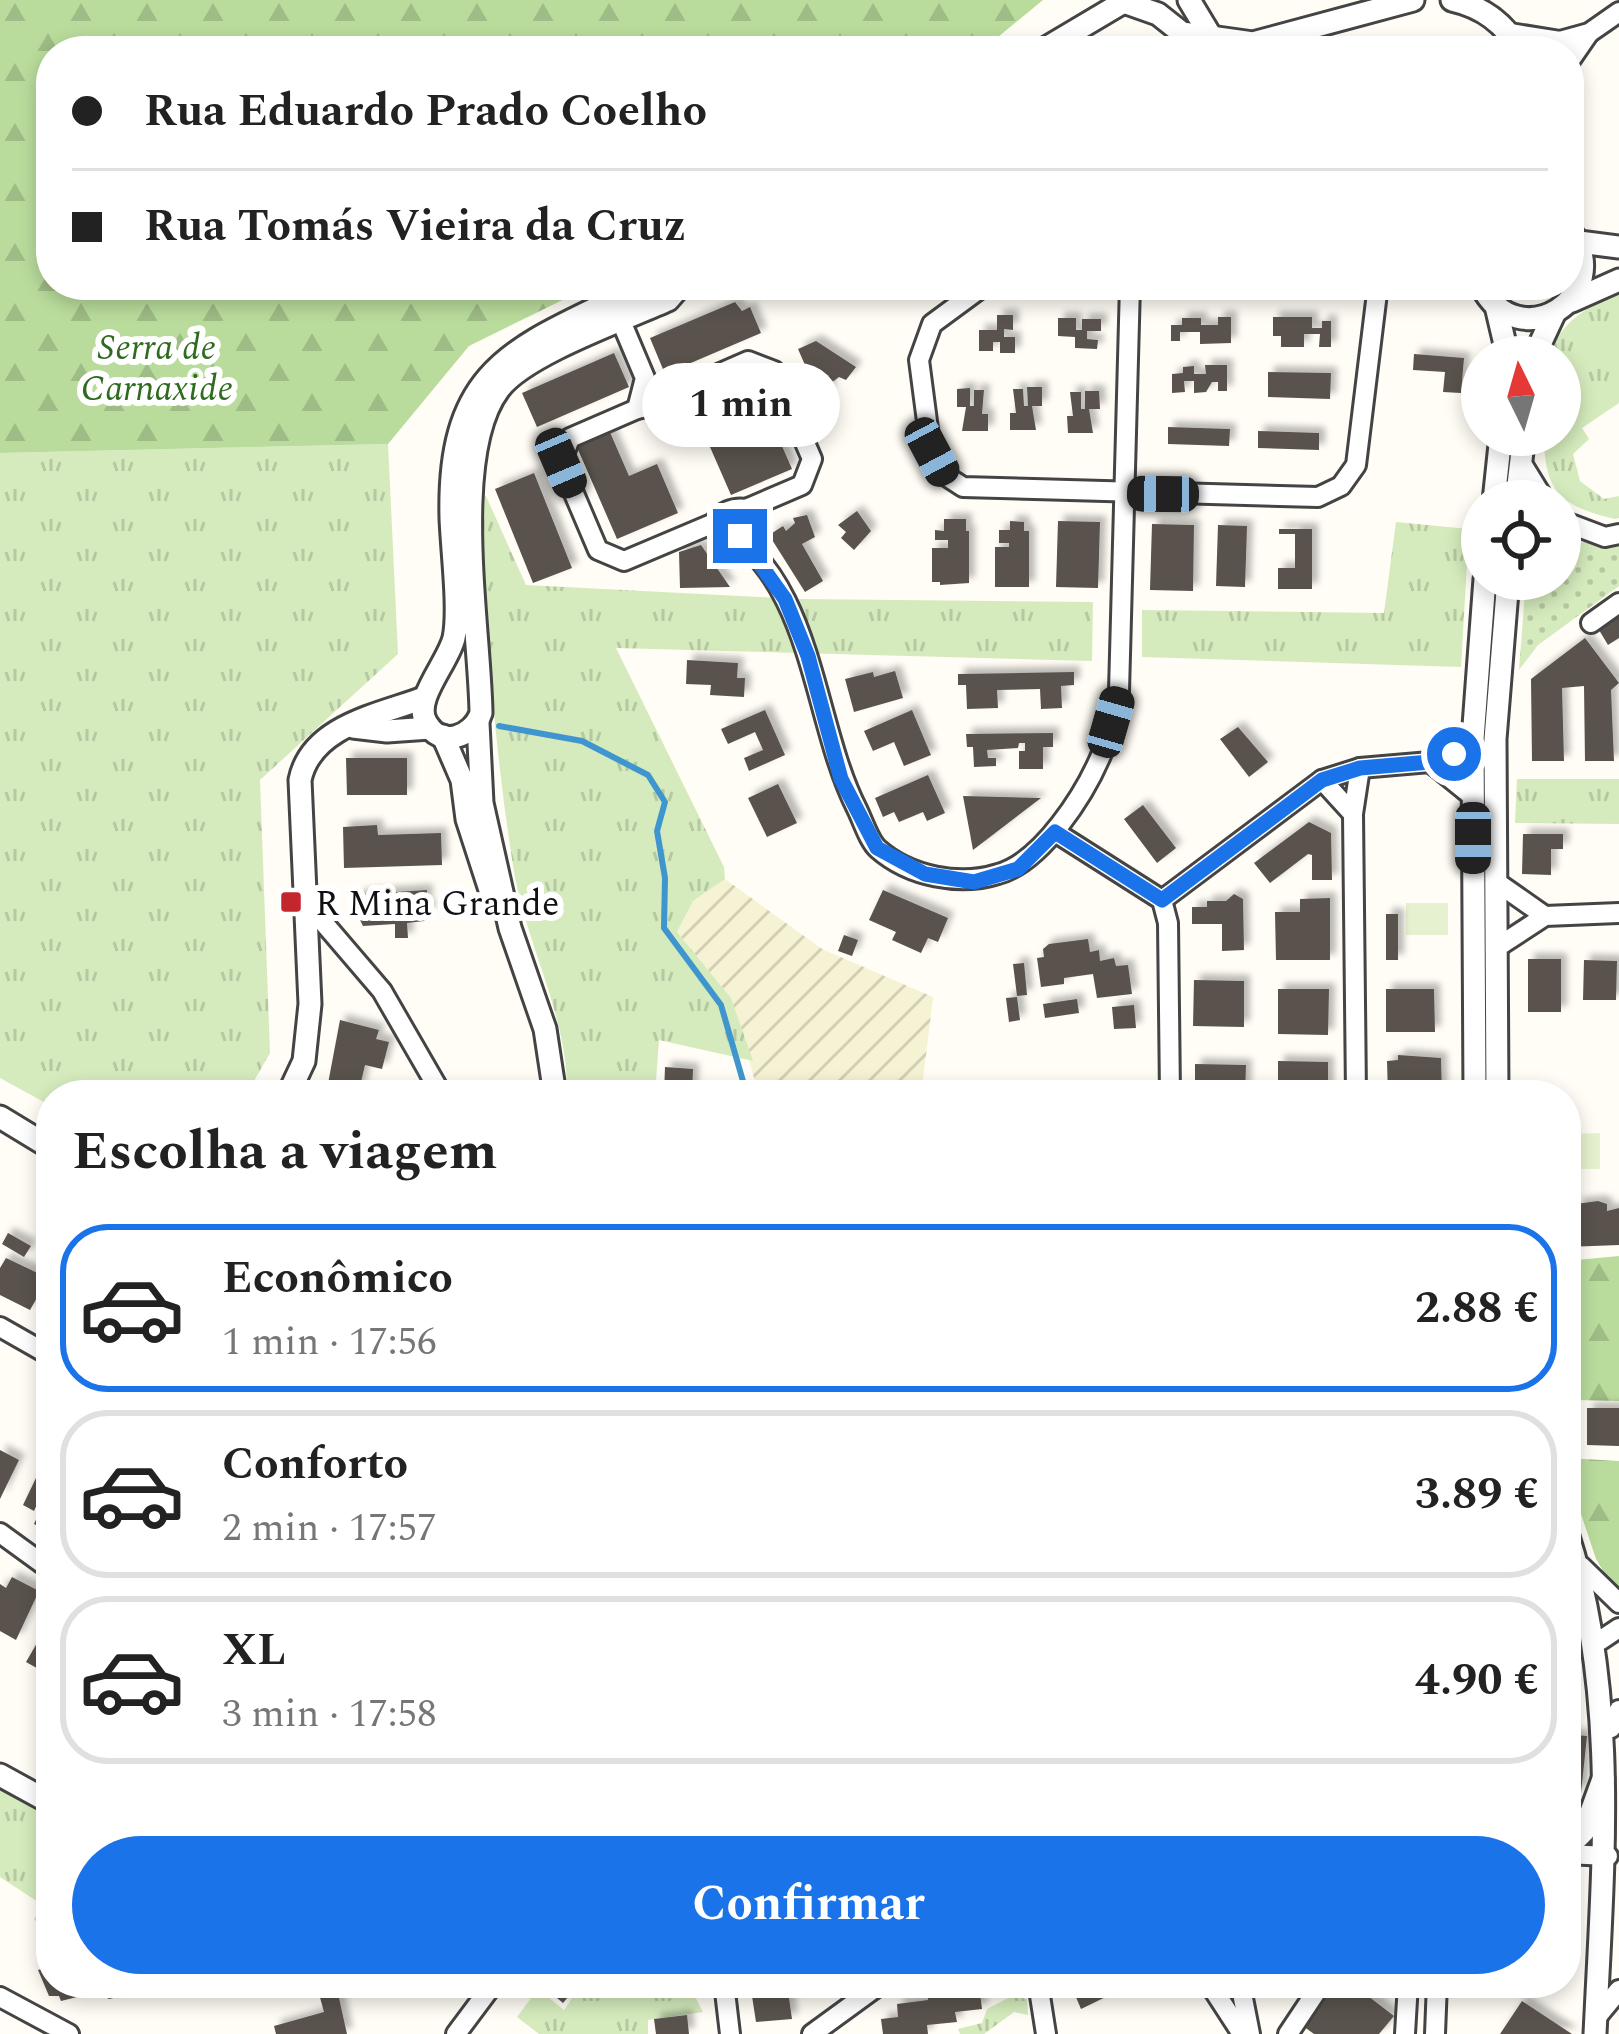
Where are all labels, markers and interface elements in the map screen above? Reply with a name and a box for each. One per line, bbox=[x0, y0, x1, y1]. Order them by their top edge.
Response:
text: Rua Eduardo Prado Coelho bbox=[144, 77, 707, 146]
text: Rua Tomás Vieira da Cruz bbox=[144, 192, 686, 261]
park label: Serra de Carnaxide bbox=[81, 321, 233, 417]
north arrow bbox=[1461, 336, 1581, 456]
map controls bbox=[1461, 336, 1581, 600]
callout: 1 min bbox=[641, 362, 839, 446]
text: 1 min bbox=[689, 375, 793, 434]
car bbox=[899, 412, 965, 492]
car bbox=[530, 423, 592, 503]
car bbox=[1127, 475, 1199, 513]
button: locate bbox=[1461, 480, 1581, 600]
route end bbox=[713, 509, 767, 563]
car bbox=[1084, 682, 1138, 762]
route start bbox=[1427, 727, 1481, 781]
car bbox=[1455, 802, 1491, 874]
place label: R Mina Grande bbox=[315, 877, 559, 932]
marker: R Mina Grande bbox=[278, 889, 304, 915]
text: Escolha a viagem bbox=[72, 1111, 497, 1193]
text: Econômico bbox=[222, 1244, 453, 1313]
icon: car bbox=[78, 1254, 186, 1362]
text: 2.88 € bbox=[1415, 1274, 1539, 1343]
text: 1 min · 17:56 bbox=[222, 1313, 437, 1372]
text: Conforto bbox=[222, 1430, 408, 1499]
icon: car bbox=[78, 1440, 186, 1548]
text: 3.89 € bbox=[1415, 1460, 1539, 1529]
text: 2 min · 17:57 bbox=[222, 1499, 437, 1558]
text: XL bbox=[222, 1616, 286, 1685]
icon: car bbox=[78, 1626, 186, 1734]
text: 4.90 € bbox=[1415, 1646, 1539, 1715]
text: 3 min · 17:58 bbox=[222, 1685, 437, 1744]
button: Confirmar bbox=[72, 1836, 1545, 1974]

